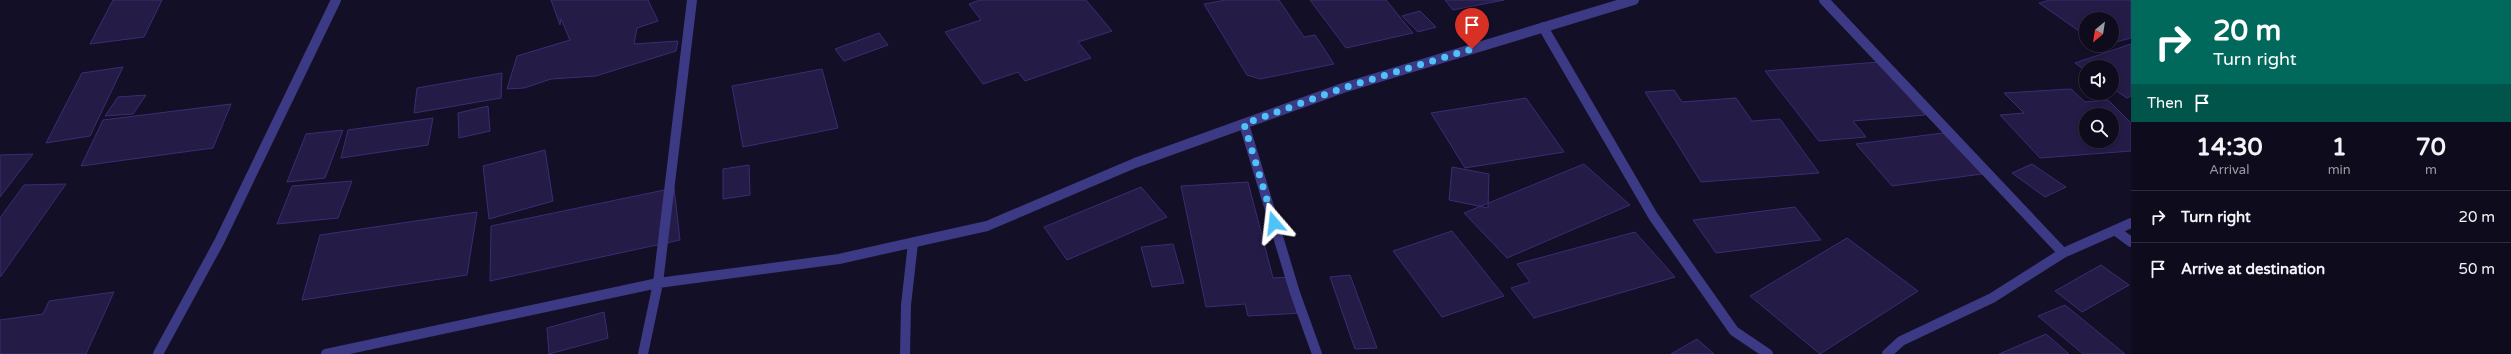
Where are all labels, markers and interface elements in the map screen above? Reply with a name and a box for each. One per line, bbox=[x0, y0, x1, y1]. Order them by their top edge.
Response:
pin bbox=[1455, 8, 1489, 49]
north arrow bbox=[2079, 12, 2119, 52]
map controls bbox=[2079, 12, 2119, 148]
icon: arrive bbox=[1461, 14, 1483, 36]
text: 20 m bbox=[2213, 14, 2281, 48]
icon: right bbox=[2147, 16, 2199, 68]
text: Turn right bbox=[2213, 48, 2297, 70]
button: sound bbox=[2079, 60, 2119, 100]
icon: arrive bbox=[2191, 92, 2213, 114]
text: Then bbox=[2147, 94, 2183, 112]
button: search bbox=[2079, 108, 2119, 148]
text: 14:30 bbox=[2196, 133, 2263, 162]
text: 1 bbox=[2332, 133, 2347, 162]
text: 70 bbox=[2416, 133, 2446, 162]
text: Arrival bbox=[2209, 162, 2249, 178]
text: min bbox=[2328, 162, 2351, 178]
text: m bbox=[2425, 162, 2437, 178]
position arrow bbox=[1253, 202, 1295, 244]
icon: right bbox=[2147, 206, 2169, 228]
text: Turn right bbox=[2181, 208, 2251, 226]
text: 20 m bbox=[2458, 208, 2495, 226]
icon: arrive bbox=[2147, 258, 2169, 280]
text: Arrive at destination bbox=[2181, 260, 2325, 278]
text: 50 m bbox=[2458, 260, 2495, 278]

